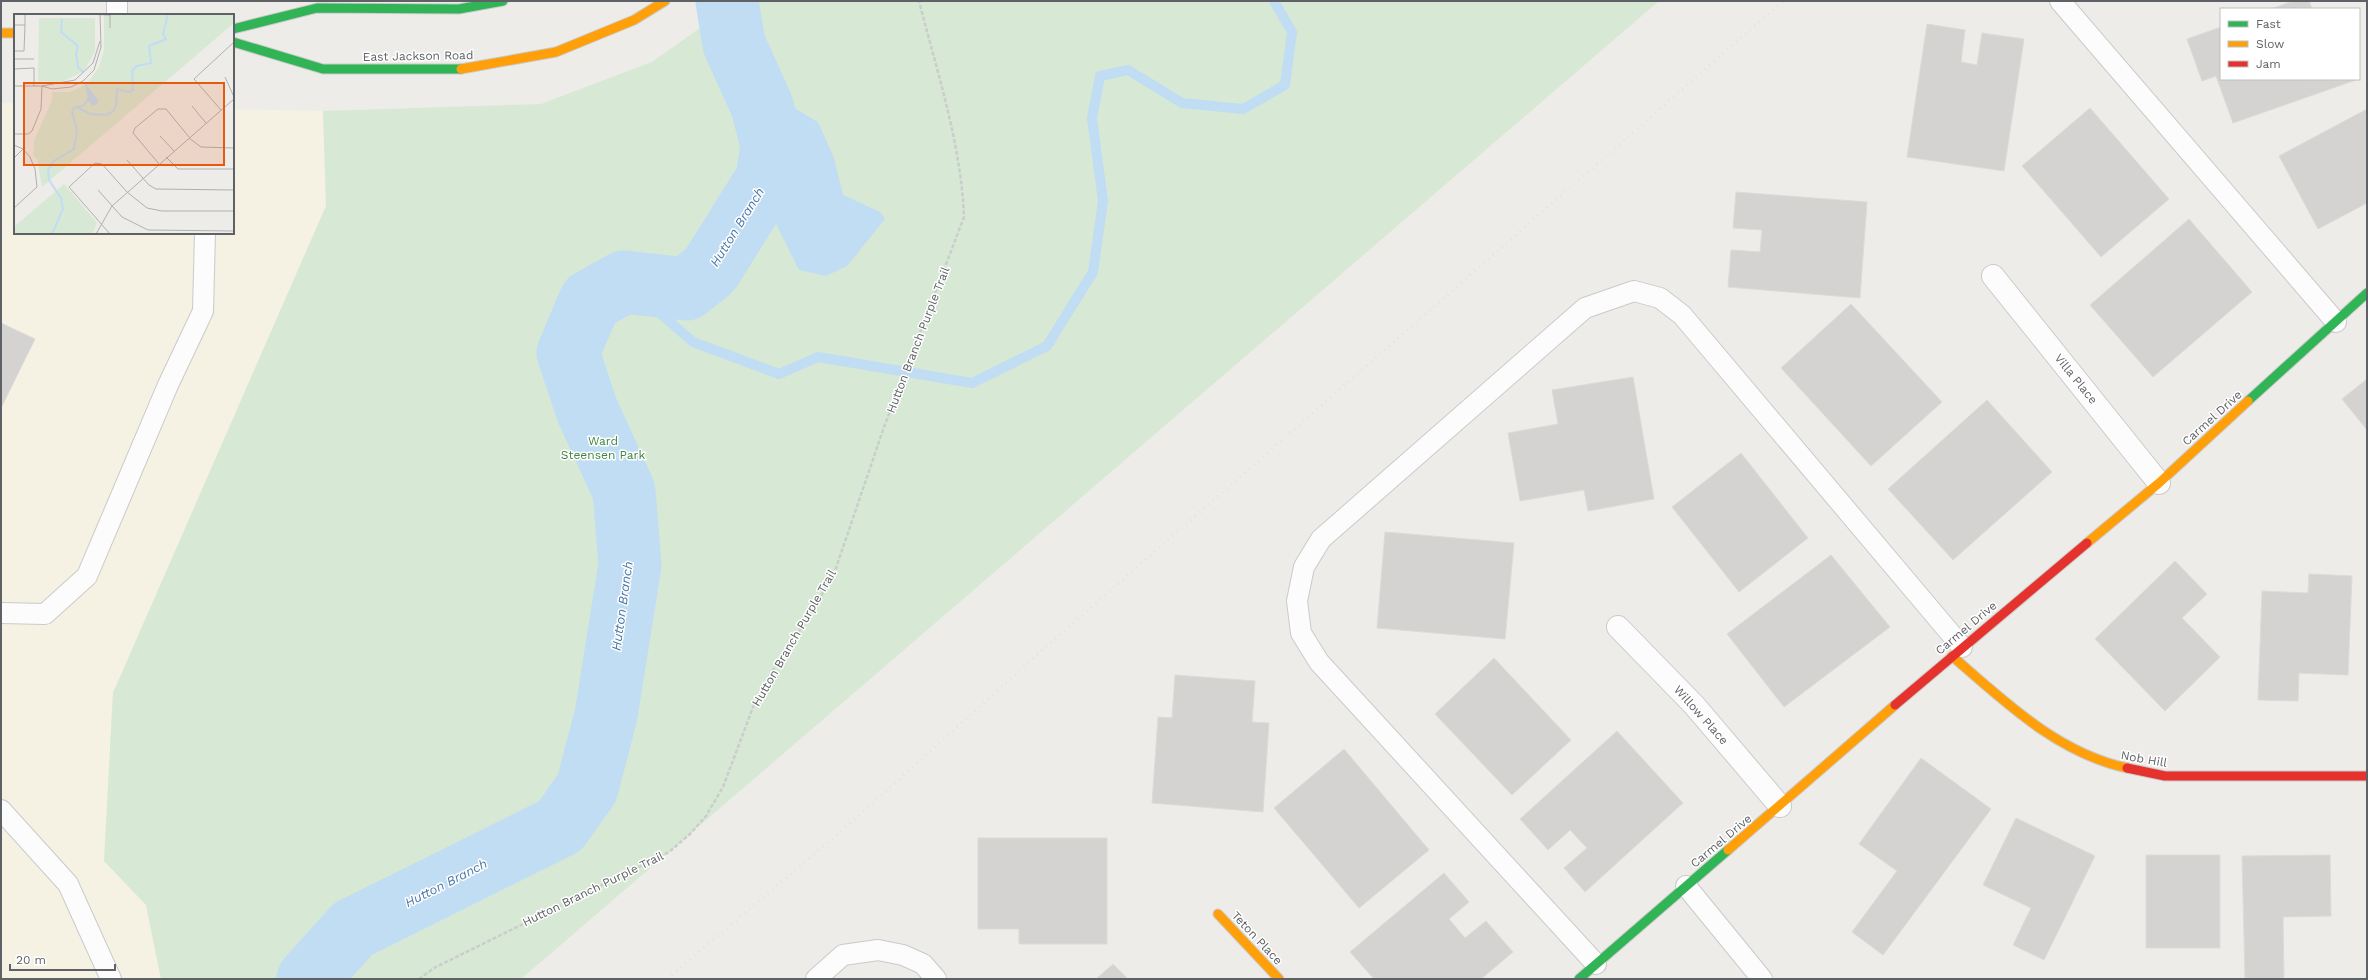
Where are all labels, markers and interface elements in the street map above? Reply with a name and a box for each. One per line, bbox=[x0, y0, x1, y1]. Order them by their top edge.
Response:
legend bbox=[2220, 8, 2360, 80]
inset map bbox=[14, 14, 234, 234]
text: Fast bbox=[2256, 17, 2281, 31]
text: Slow bbox=[2256, 37, 2284, 51]
street label: East Jackson Road bbox=[363, 48, 473, 64]
text: Jam bbox=[2256, 57, 2281, 71]
water label: Hutton Branch bbox=[707, 185, 767, 269]
street label: Hutton Branch Purple Trail bbox=[884, 265, 953, 415]
street label: Villa Place bbox=[2052, 351, 2100, 407]
street label: Carmel Drive bbox=[2179, 387, 2245, 448]
park label: Ward Steensen Park bbox=[561, 434, 645, 462]
water label: Hutton Branch bbox=[608, 560, 636, 652]
street label: Hutton Branch Purple Trail bbox=[749, 567, 839, 709]
street label: Carmel Drive bbox=[1933, 598, 1999, 658]
street label: Willow Place bbox=[1671, 683, 1731, 747]
street label: Nob Hill bbox=[2120, 748, 2169, 770]
street label: Carmel Drive bbox=[1688, 811, 1754, 871]
street label: Hutton Branch Purple Trail bbox=[520, 848, 666, 929]
water label: Hutton Branch bbox=[402, 856, 490, 910]
street label: Teton Place bbox=[1229, 908, 1285, 968]
scale bar bbox=[10, 946, 115, 972]
text: 20 m bbox=[16, 953, 46, 967]

